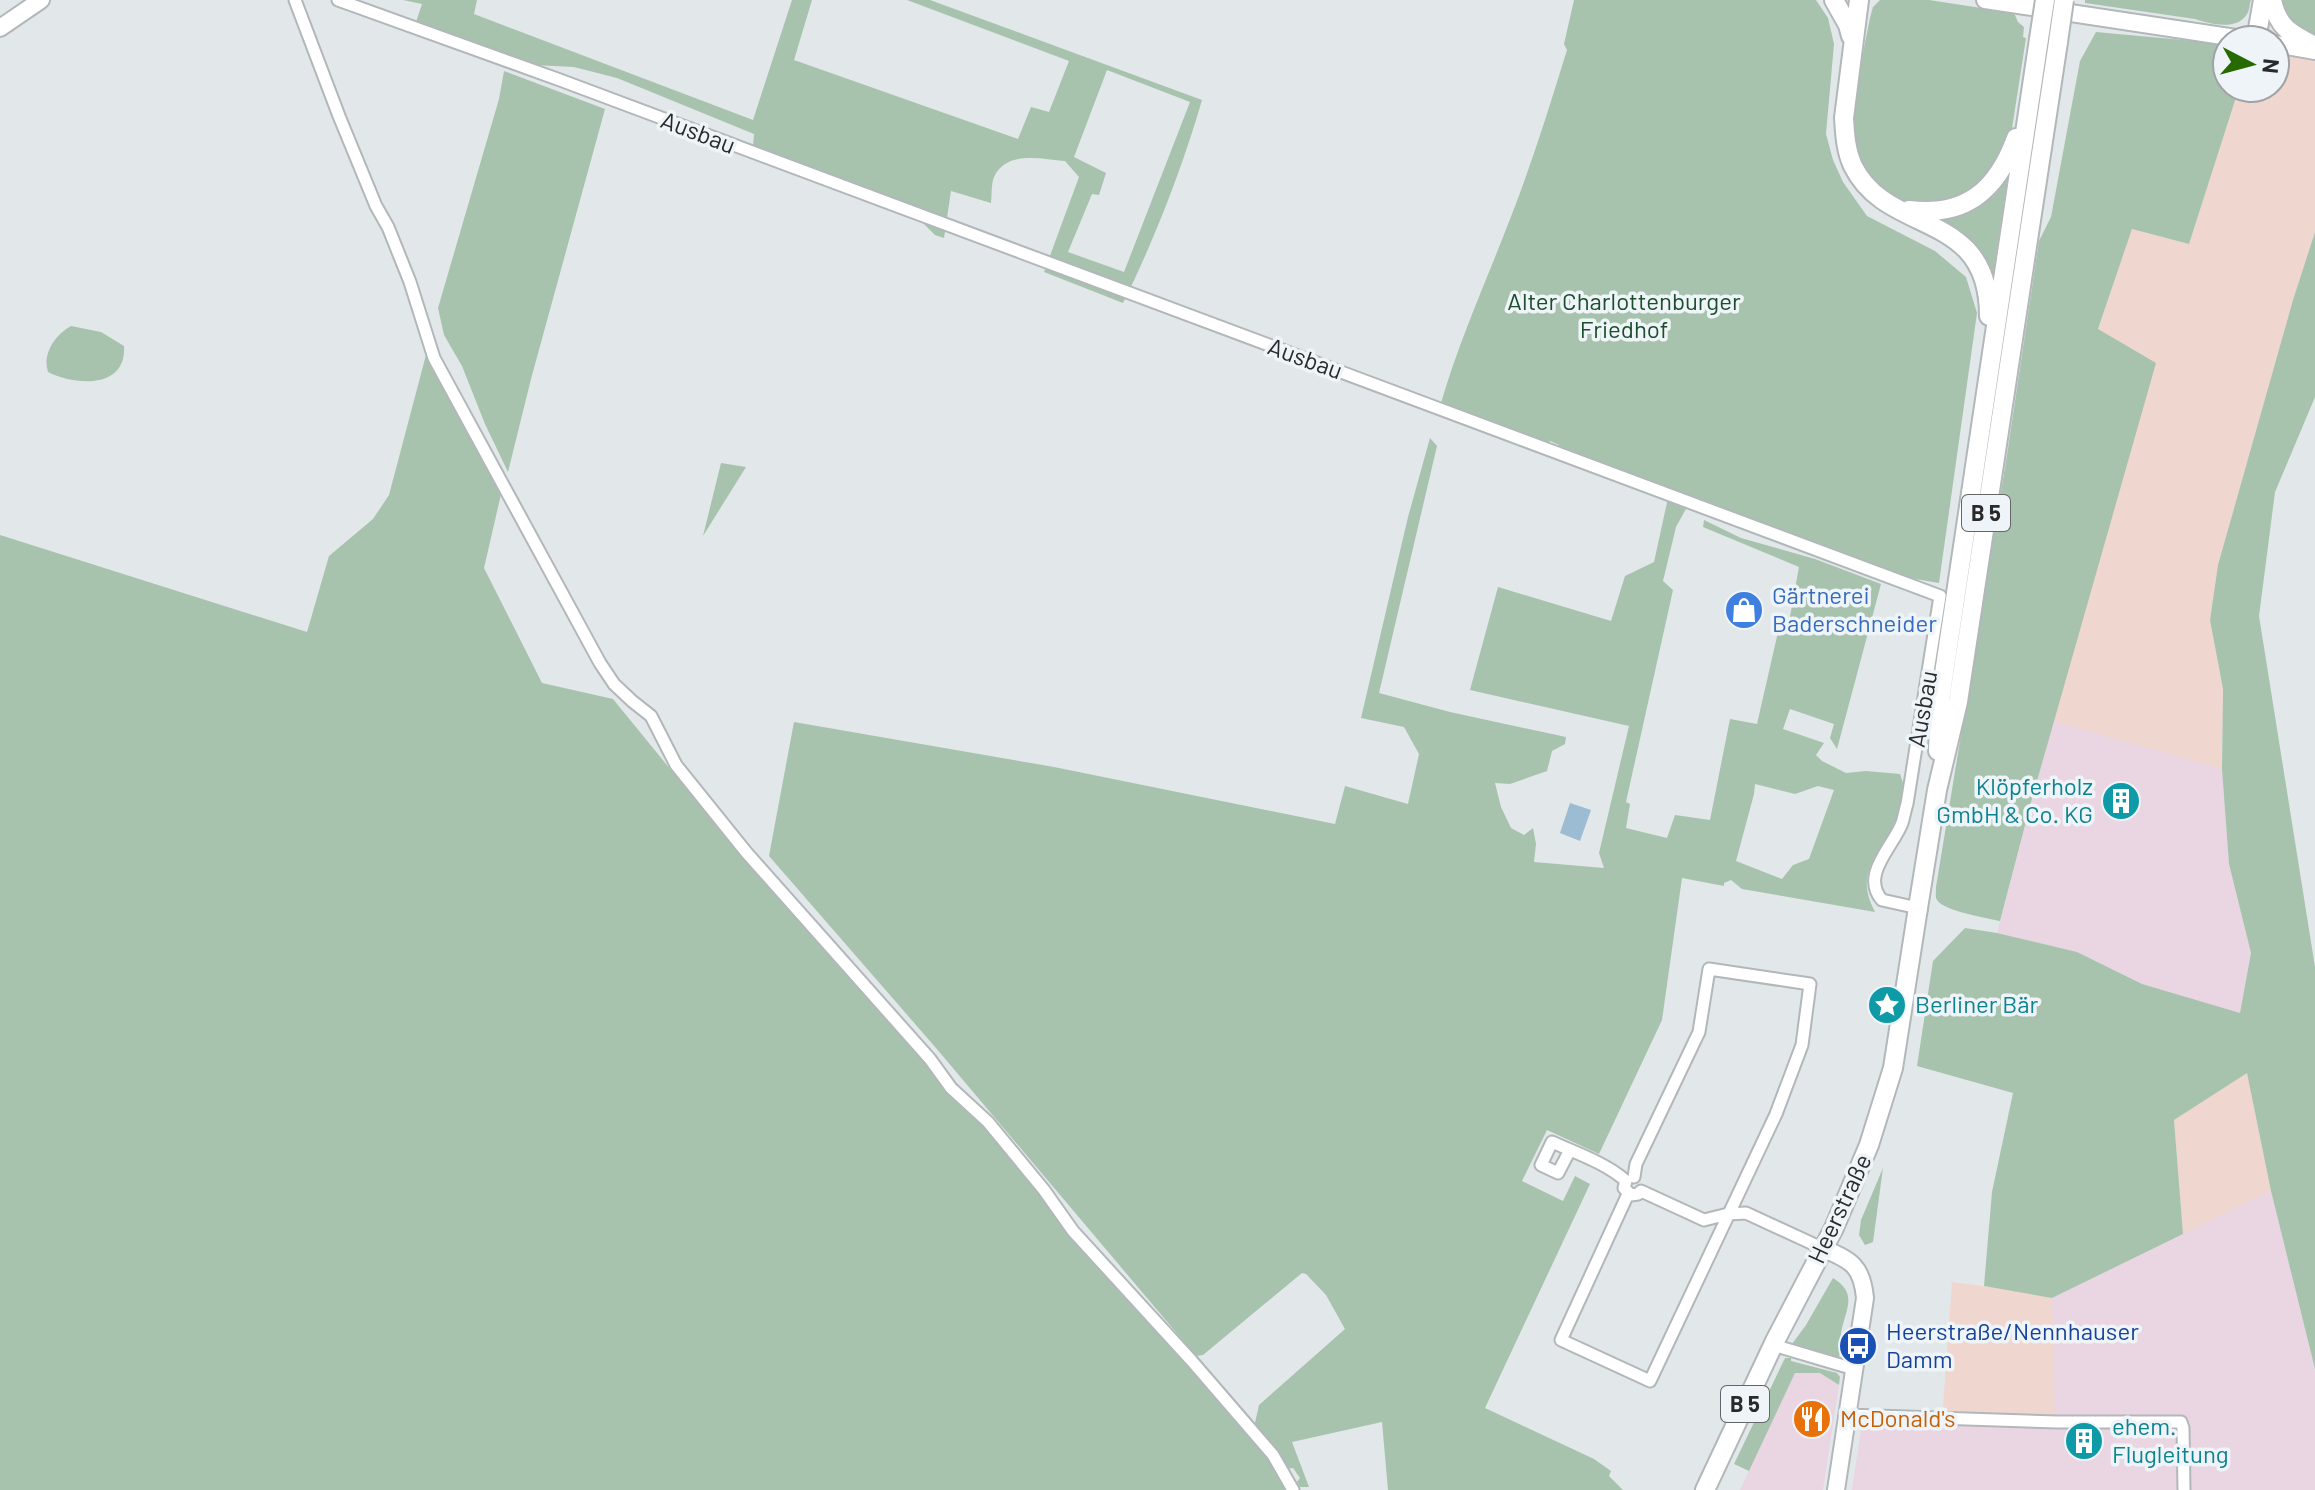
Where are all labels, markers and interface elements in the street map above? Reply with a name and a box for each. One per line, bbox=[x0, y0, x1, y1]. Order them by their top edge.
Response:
north arrow bbox=[2211, 24, 2291, 104]
text: N bbox=[2258, 58, 2286, 75]
street label: Ausbau bbox=[657, 104, 740, 159]
park label: Alter Charlottenburger Friedhof bbox=[1507, 286, 1741, 343]
street label: Ausbau bbox=[1264, 331, 1347, 384]
road number: B 5 bbox=[1962, 495, 2010, 531]
place label: Gärtnerei Baderschneider bbox=[1772, 580, 1937, 637]
shop icon: Gärtnerei Baderschneider bbox=[1723, 589, 1765, 631]
street label: Ausbau bbox=[1901, 668, 1943, 749]
place label: Klöpferholz GmbH & Co. KG bbox=[1936, 771, 2093, 828]
building icon: Klöpferholz GmbH & Co. KG bbox=[2100, 780, 2142, 822]
place icon: Berliner Bär bbox=[1866, 984, 1908, 1026]
place label: Berliner Bär bbox=[1915, 989, 2038, 1018]
street label: Heerstraße bbox=[1801, 1149, 1877, 1268]
place label: Heerstraße/Nennhauser Damm bbox=[1886, 1316, 2139, 1373]
bus stop icon: Heerstraße/Nennhauser Damm bbox=[1837, 1325, 1879, 1367]
road number: B 5 bbox=[1721, 1386, 1769, 1422]
restaurant icon: McDonald's bbox=[1791, 1398, 1833, 1440]
place label: McDonald's bbox=[1840, 1403, 1955, 1432]
place label: ehem. Flugleitung bbox=[2112, 1411, 2229, 1468]
building icon: ehem. Flugleitung bbox=[2063, 1420, 2105, 1462]

